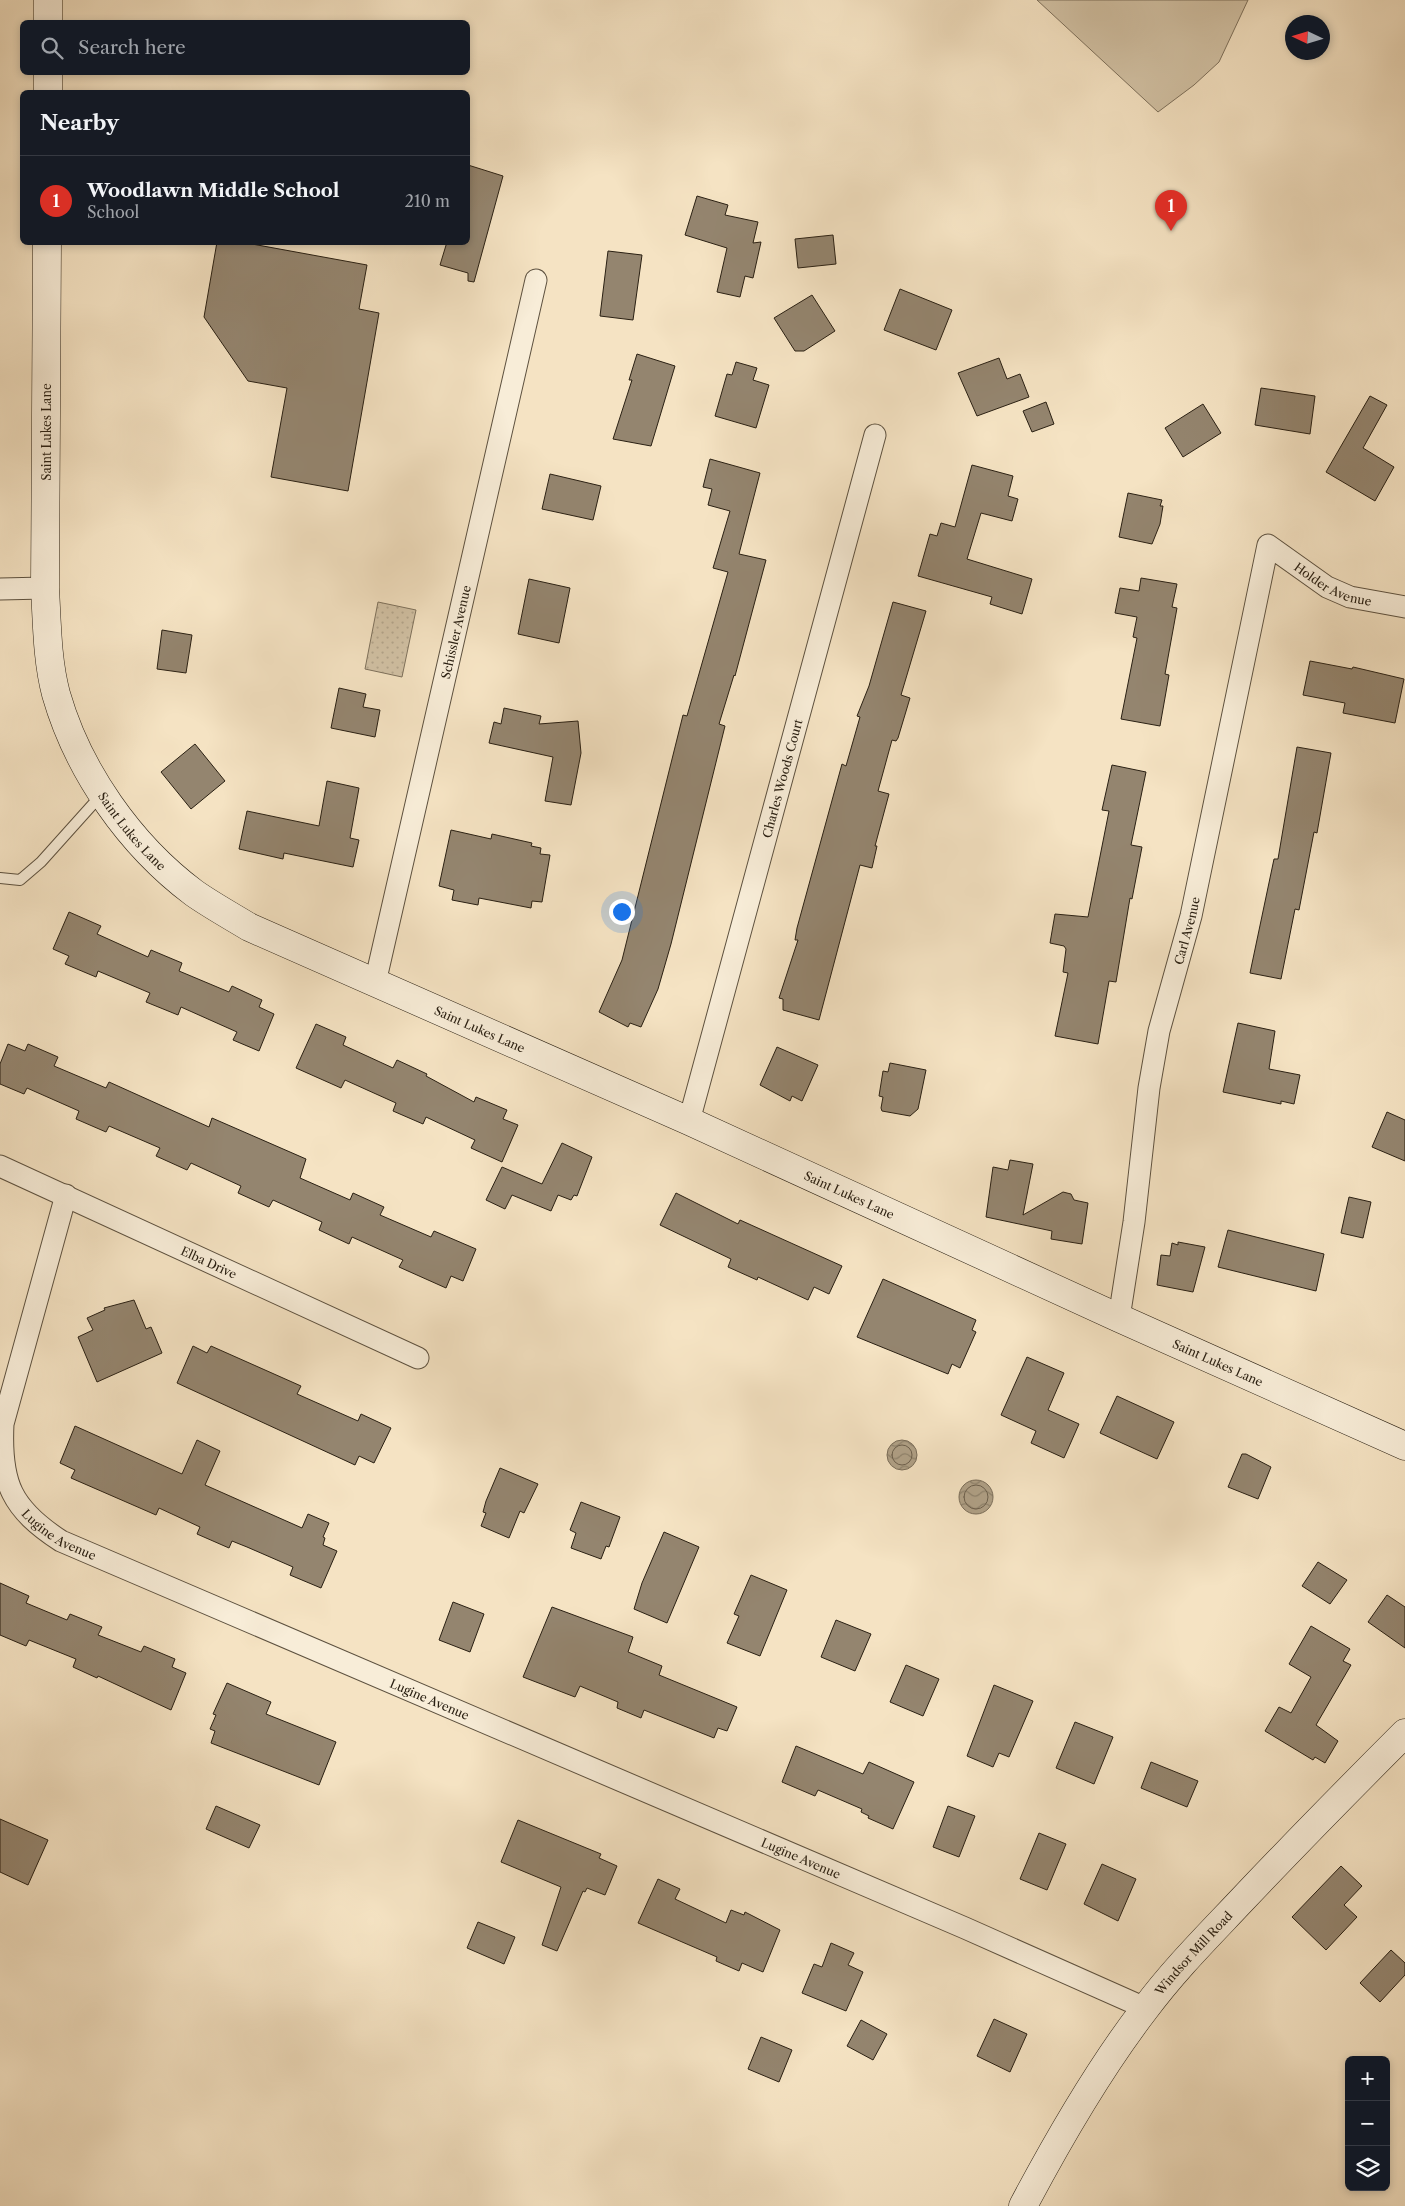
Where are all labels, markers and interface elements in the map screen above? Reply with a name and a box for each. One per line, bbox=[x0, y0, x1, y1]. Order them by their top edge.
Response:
north arrow bbox=[1285, 15, 1330, 60]
search box bbox=[20, 20, 470, 75]
icon: search bbox=[38, 34, 66, 62]
text: Search here bbox=[78, 36, 186, 59]
text: Nearby bbox=[40, 110, 119, 135]
text: Woodlawn Middle School bbox=[87, 179, 340, 202]
pin: 1 bbox=[1155, 190, 1187, 231]
text: 1 bbox=[52, 191, 60, 211]
text: 210 m bbox=[405, 191, 450, 211]
text: School bbox=[87, 202, 139, 222]
street label: Saint Lukes Lane bbox=[39, 383, 54, 481]
street label: Holder Avenue bbox=[1292, 559, 1373, 608]
street label: Schissler Avenue bbox=[437, 583, 473, 680]
street label: Charles Woods Court bbox=[759, 717, 805, 839]
street label: Saint Lukes Lane bbox=[95, 789, 169, 873]
street label: Carl Avenue bbox=[1170, 895, 1202, 966]
your location bbox=[609, 899, 635, 925]
street label: Saint Lukes Lane bbox=[432, 1002, 528, 1055]
street label: Saint Lukes Lane bbox=[802, 1167, 897, 1222]
street label: Elba Drive bbox=[179, 1243, 240, 1281]
street label: Saint Lukes Lane bbox=[1171, 1336, 1266, 1389]
street label: Lugine Avenue bbox=[19, 1506, 99, 1563]
street label: Lugine Avenue bbox=[388, 1675, 472, 1723]
street label: Lugine Avenue bbox=[759, 1834, 843, 1882]
street label: Windsor Mill Road bbox=[1151, 1907, 1236, 1999]
map controls bbox=[1345, 2056, 1390, 2191]
button: + bbox=[1345, 2056, 1390, 2101]
button: − bbox=[1345, 2101, 1390, 2146]
button: layers bbox=[1345, 2146, 1390, 2191]

